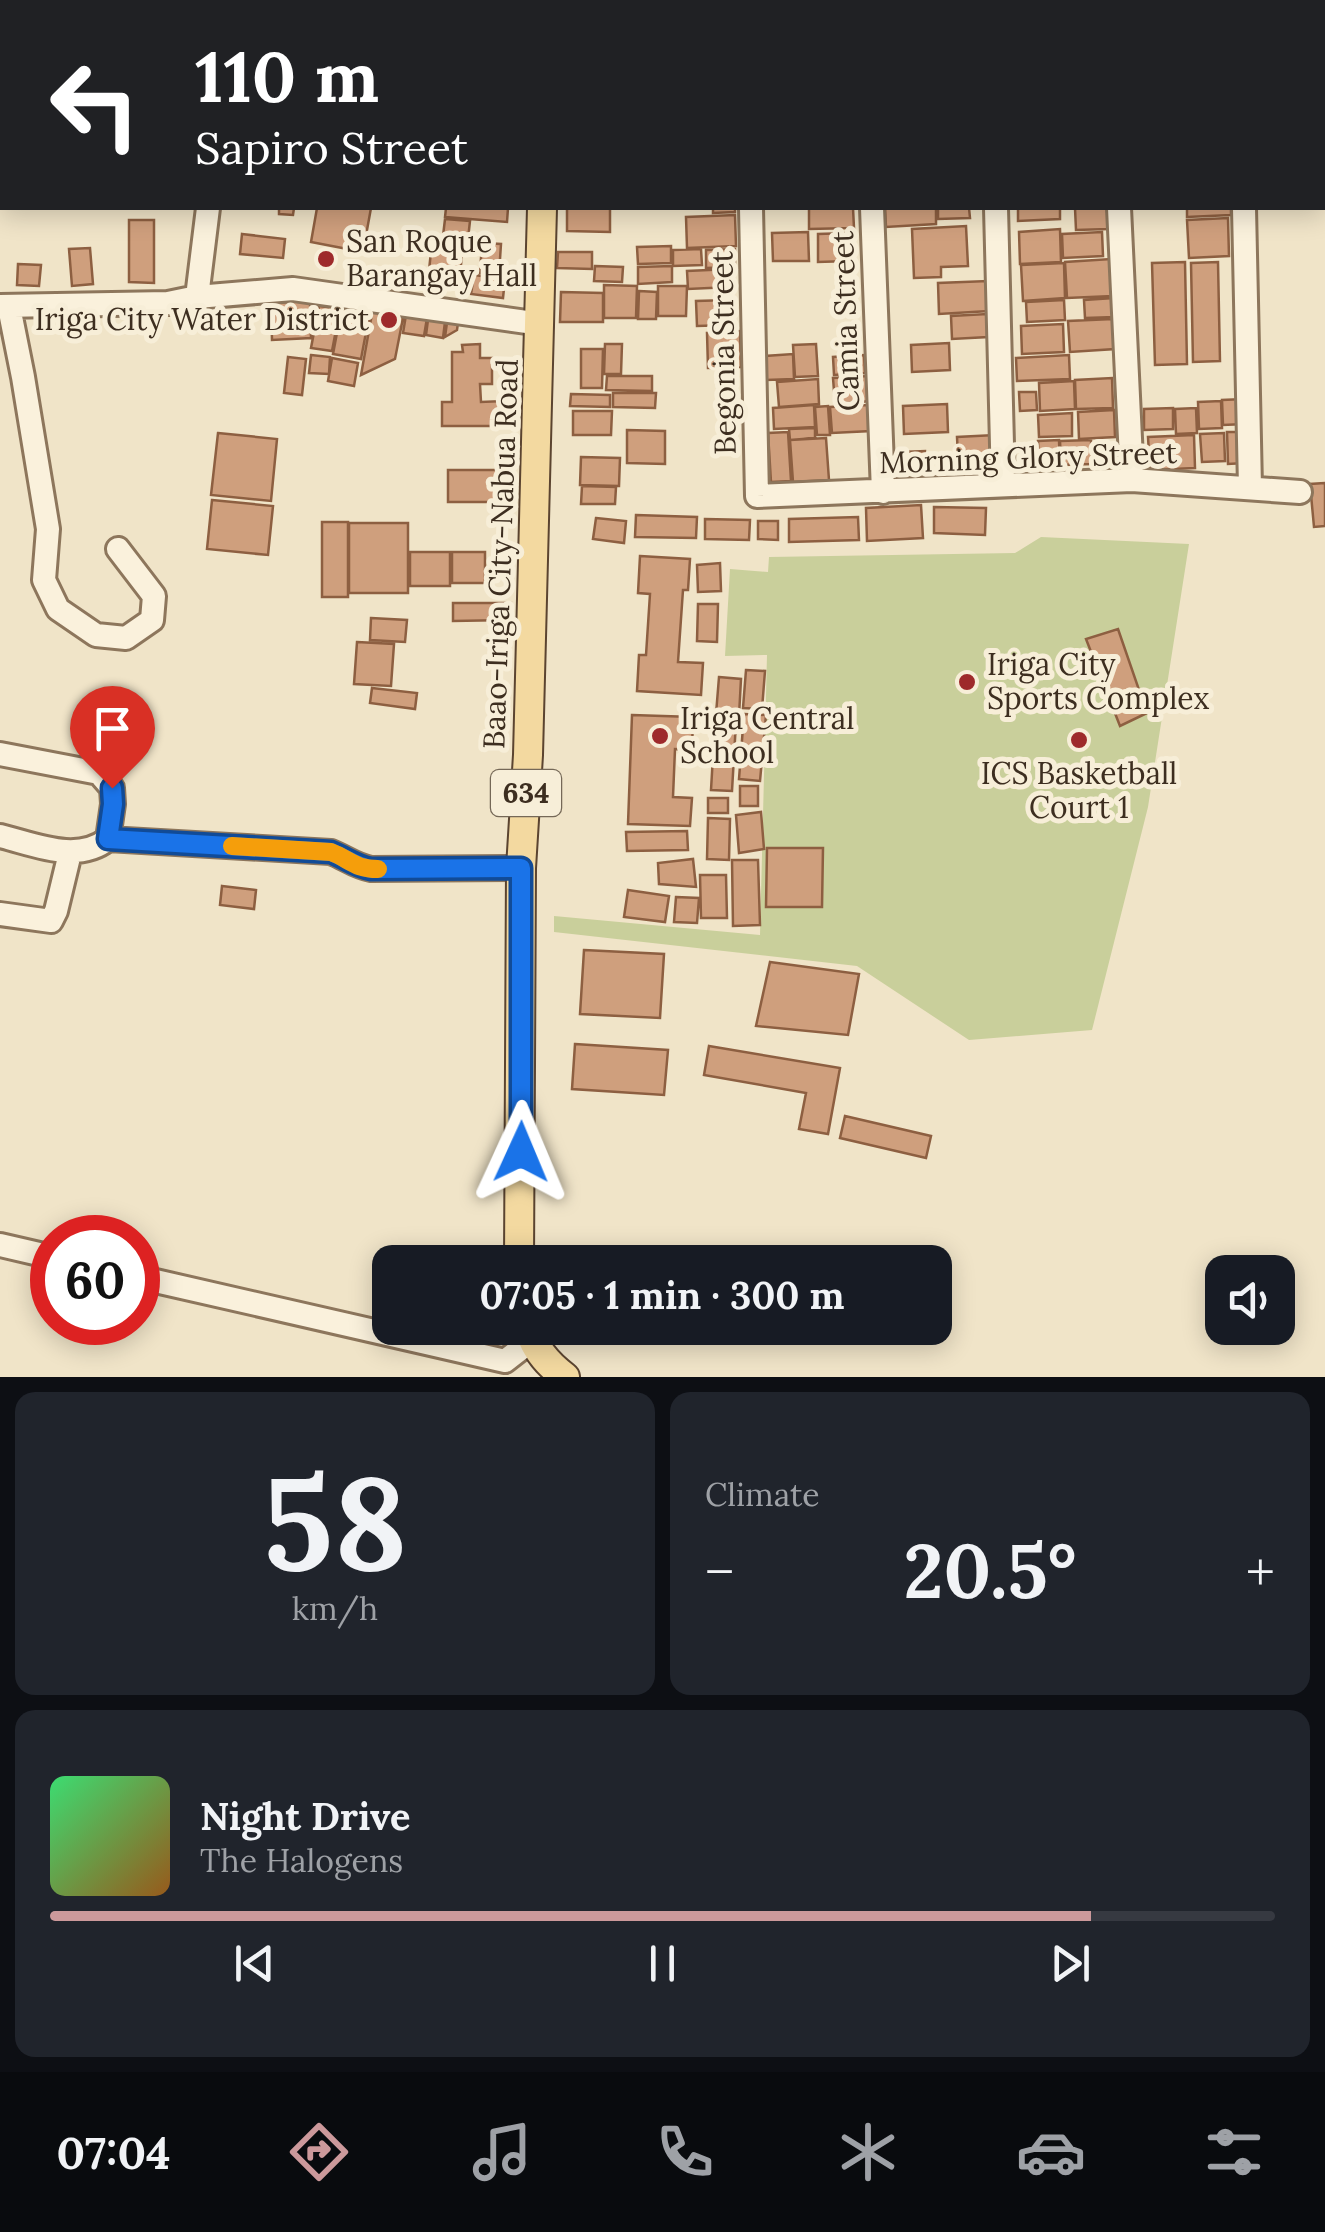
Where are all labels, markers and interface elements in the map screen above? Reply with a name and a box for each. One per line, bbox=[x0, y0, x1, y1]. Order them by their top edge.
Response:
text: 110 m bbox=[195, 32, 379, 121]
icon: left bbox=[30, 40, 160, 170]
text: Sapiro Street bbox=[195, 119, 468, 176]
place label: San Roque Barangay Hall bbox=[346, 222, 537, 295]
street label: Camia Street bbox=[823, 230, 867, 412]
marker: San Roque Barangay Hall bbox=[315, 248, 337, 270]
street label: Begonia Street bbox=[702, 250, 745, 455]
place label: Iriga City Water District bbox=[35, 300, 369, 339]
marker: Iriga City Water District bbox=[378, 309, 400, 331]
street label: Baao-Iriga City-Nabua Road bbox=[474, 358, 527, 750]
street label: Morning Glory Street bbox=[878, 433, 1178, 482]
place label: Iriga City Sports Complex bbox=[987, 645, 1209, 717]
marker: Iriga City Sports Complex bbox=[956, 671, 978, 693]
pin bbox=[70, 686, 155, 789]
place label: Iriga Central School bbox=[680, 699, 854, 771]
icon: arrive bbox=[85, 701, 140, 756]
marker: Iriga Central School bbox=[649, 725, 671, 747]
marker: ICS Basketball Court 1 bbox=[1068, 729, 1090, 751]
place label: ICS Basketball Court 1 bbox=[981, 754, 1177, 826]
road number: 634 bbox=[491, 770, 561, 816]
position arrow bbox=[469, 1100, 573, 1204]
speed limit sign: 60 bbox=[30, 1215, 160, 1345]
map controls bbox=[1205, 1255, 1295, 1345]
button: sound bbox=[1205, 1255, 1295, 1345]
text: 07:05 · 1 min · 300 m bbox=[480, 1271, 844, 1319]
text: 58 bbox=[263, 1439, 407, 1606]
text: Climate bbox=[705, 1474, 820, 1515]
text: 20.5° bbox=[903, 1523, 1077, 1619]
text: − bbox=[705, 1537, 734, 1607]
text: + bbox=[1246, 1537, 1275, 1607]
text: km/h bbox=[292, 1588, 378, 1629]
text: Night Drive bbox=[200, 1792, 411, 1840]
text: The Halogens bbox=[200, 1840, 403, 1881]
icon: previous bbox=[227, 1936, 282, 1991]
icon: pause bbox=[635, 1936, 690, 1991]
icon: next bbox=[1043, 1936, 1098, 1991]
icon: directions bbox=[284, 2117, 354, 2187]
icon: music bbox=[467, 2117, 537, 2187]
icon: phone bbox=[650, 2117, 720, 2187]
icon: climate bbox=[833, 2117, 903, 2187]
icon: car bbox=[1016, 2117, 1086, 2187]
icon: filters bbox=[1199, 2117, 1269, 2187]
text: 07:04 bbox=[56, 2124, 171, 2181]

